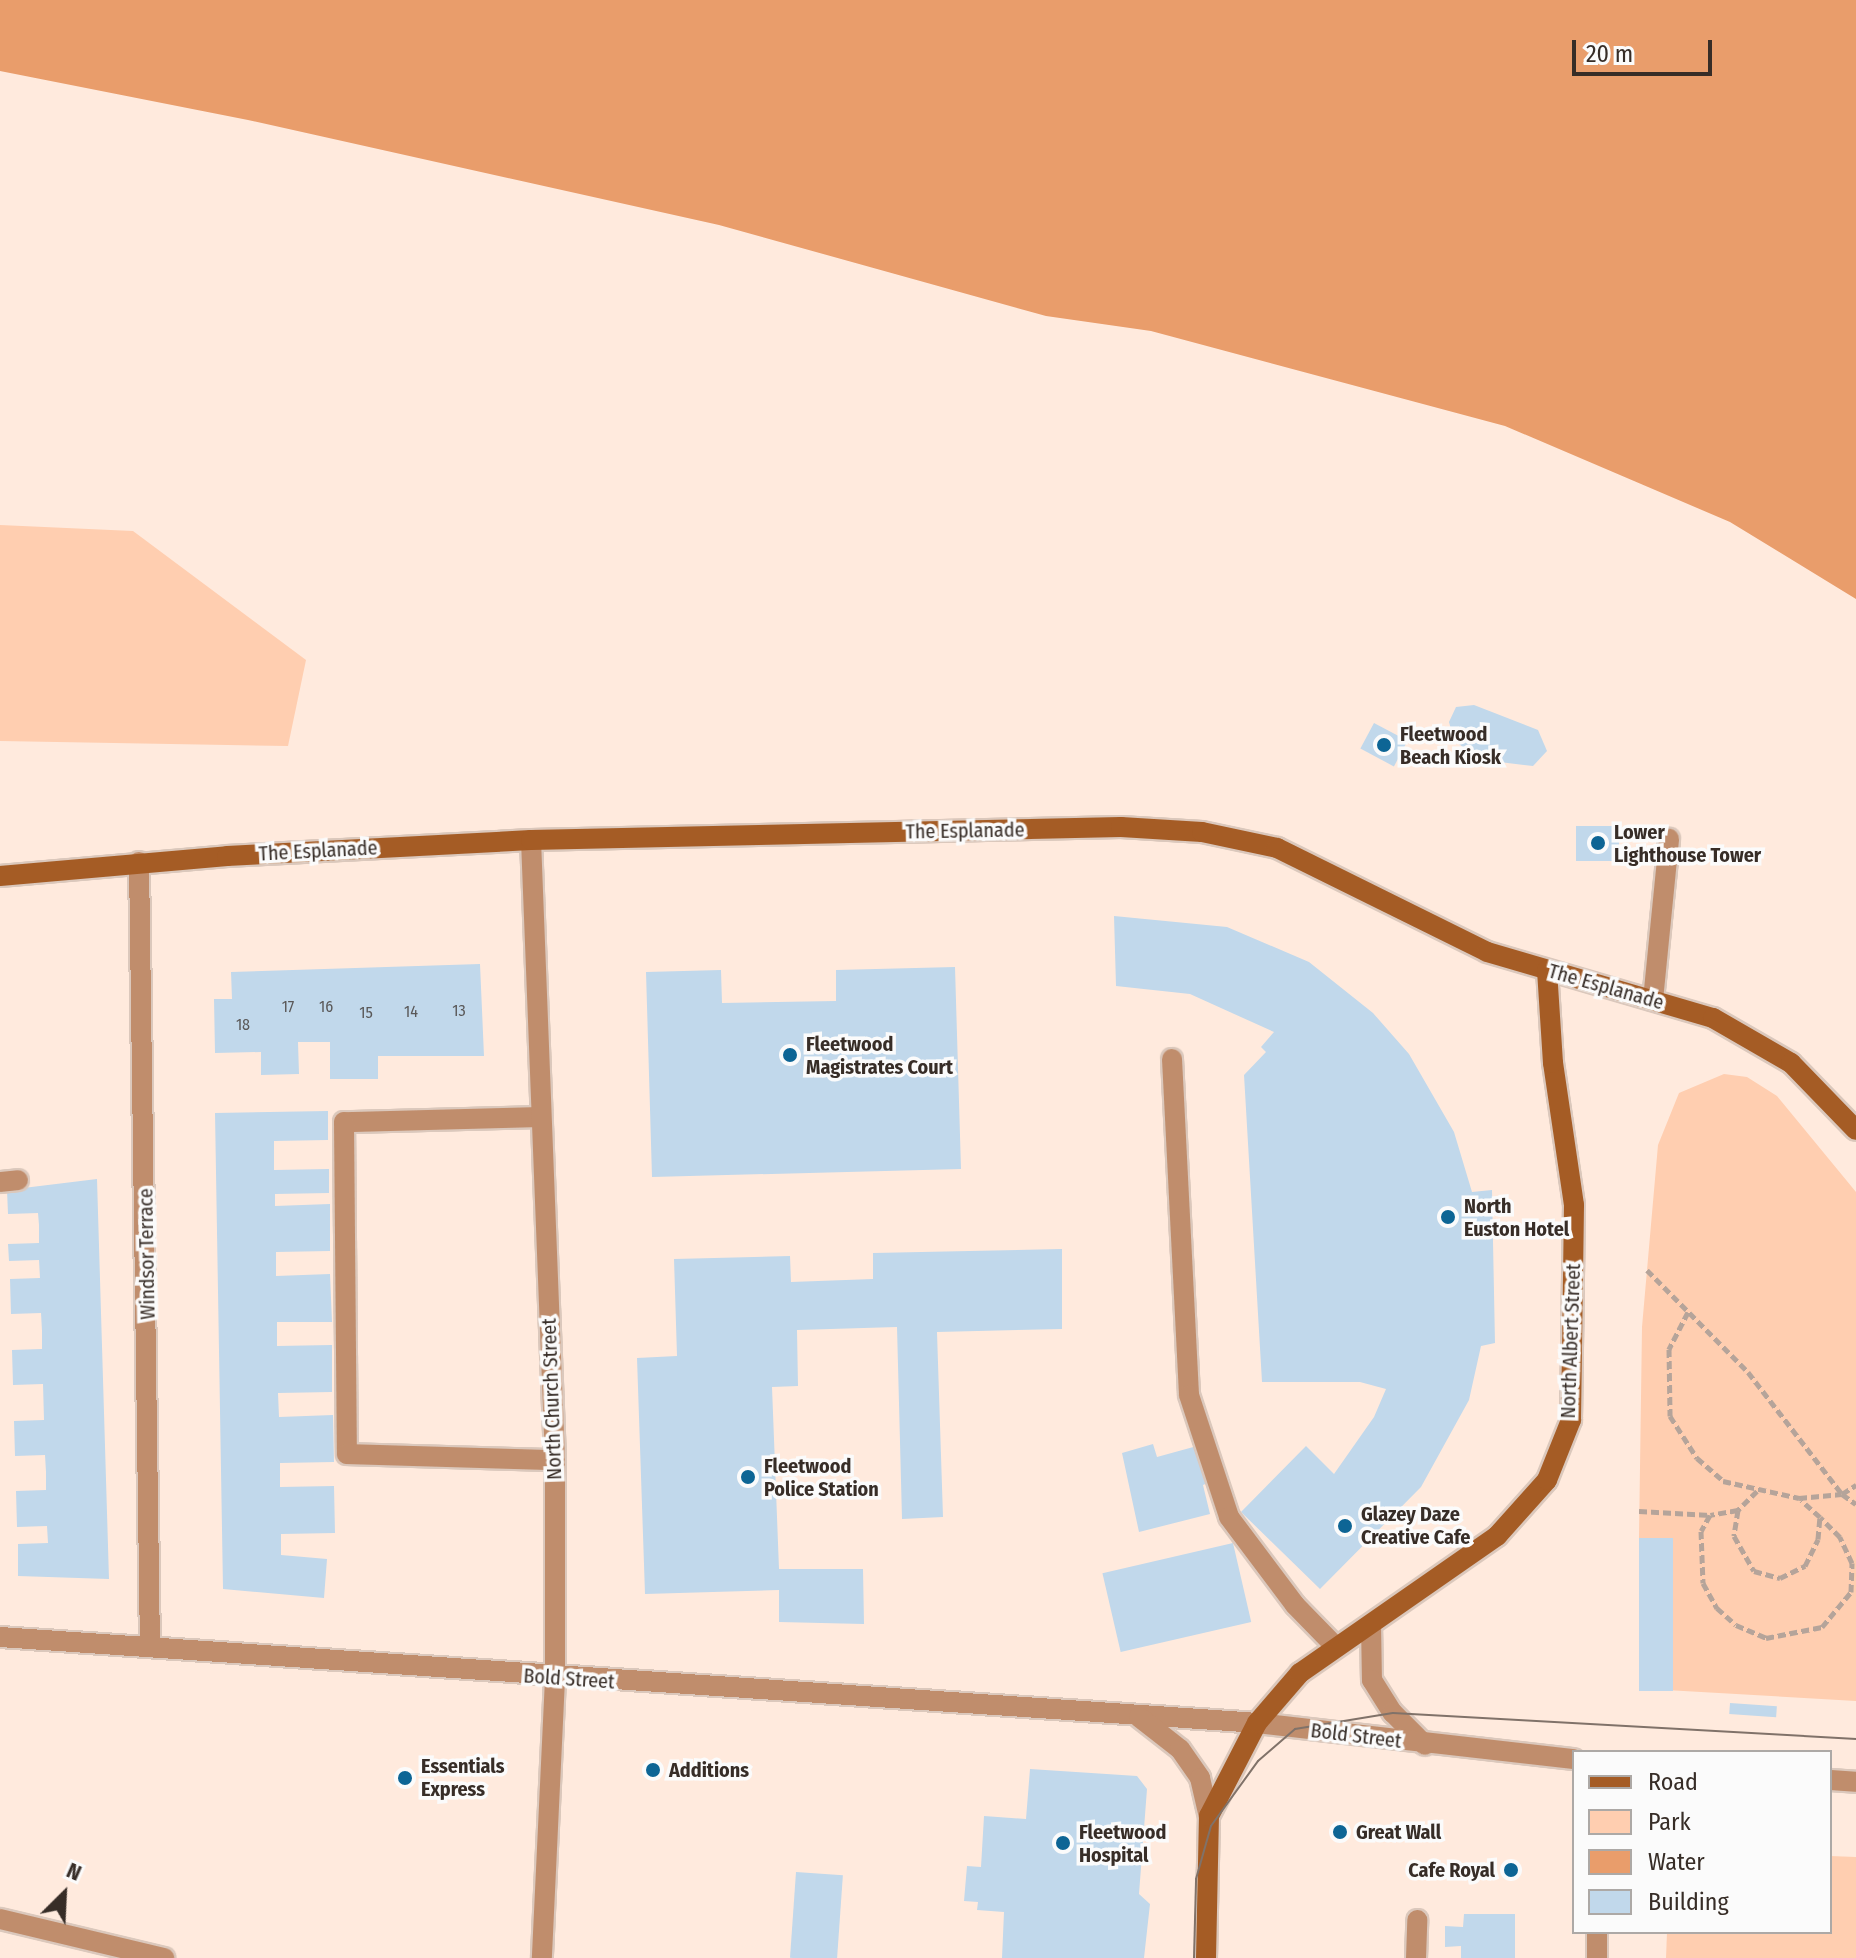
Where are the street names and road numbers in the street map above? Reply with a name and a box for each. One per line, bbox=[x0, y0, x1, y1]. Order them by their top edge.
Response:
street label: The Esplanade bbox=[905, 818, 1025, 844]
street label: The Esplanade bbox=[258, 836, 378, 866]
street label: The Esplanade bbox=[1546, 959, 1666, 1015]
street label: Windsor Terrace bbox=[134, 1188, 160, 1320]
street label: North Albert Street bbox=[1556, 1263, 1586, 1419]
street label: North Church Street bbox=[537, 1318, 567, 1480]
street label: Bold Street bbox=[523, 1664, 615, 1694]
street label: Bold Street bbox=[1309, 1719, 1403, 1753]

